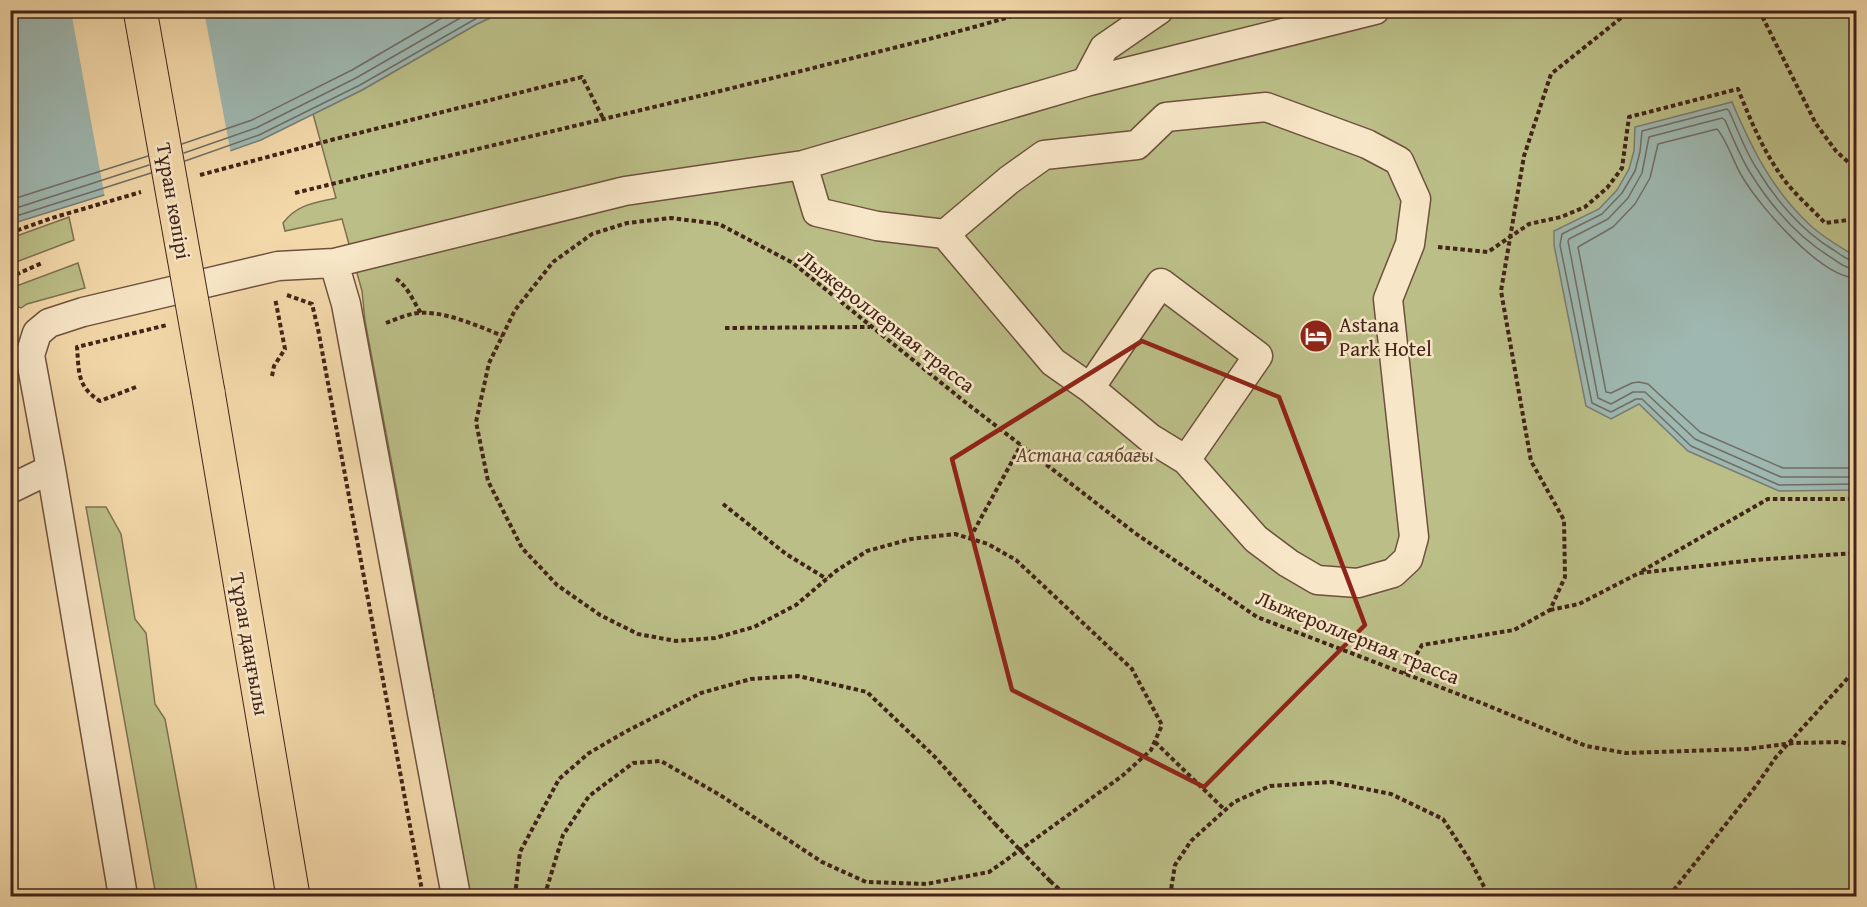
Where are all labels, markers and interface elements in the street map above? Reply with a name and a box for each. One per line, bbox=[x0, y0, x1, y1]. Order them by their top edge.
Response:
street label: Тұран көпірі bbox=[149, 140, 199, 262]
street label: Лыжероллерная трасса bbox=[792, 242, 982, 400]
place label: Astana Park Hotel bbox=[1339, 309, 1432, 364]
hotel icon: Astana Park Hotel bbox=[1298, 318, 1334, 354]
park label: Астана саябағы bbox=[1015, 439, 1154, 470]
street label: Тұран даңғылы bbox=[222, 570, 278, 718]
street label: Лыжероллерная трасса bbox=[1252, 582, 1464, 692]

